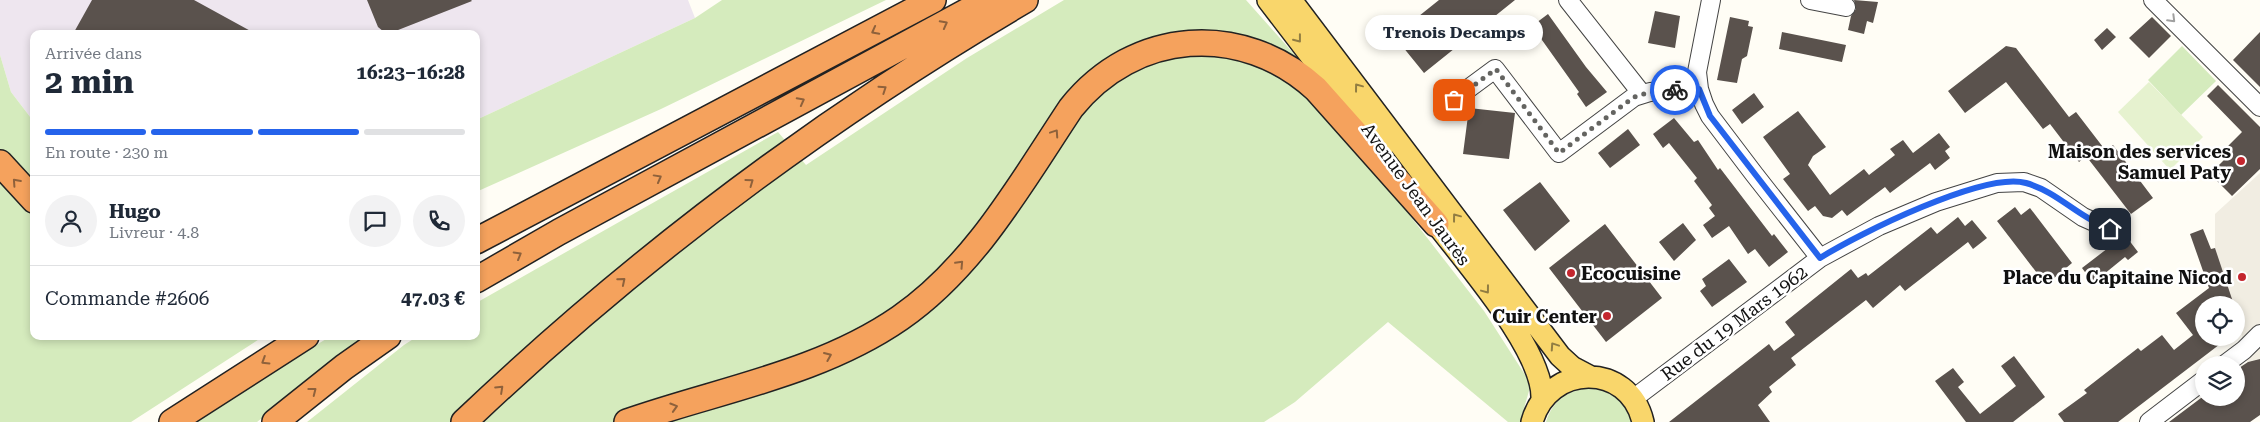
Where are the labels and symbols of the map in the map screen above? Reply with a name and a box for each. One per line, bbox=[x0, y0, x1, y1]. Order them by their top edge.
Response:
one-way arrow bbox=[2166, 13, 2175, 22]
callout: Trenois Decamps bbox=[1365, 15, 1543, 50]
one-way arrow bbox=[938, 20, 947, 30]
one-way arrow bbox=[871, 25, 880, 35]
one-way arrow bbox=[1292, 33, 1301, 42]
courier bbox=[1650, 65, 1700, 115]
pin bbox=[1433, 79, 1475, 121]
one-way arrow bbox=[1355, 84, 1363, 93]
one-way arrow bbox=[878, 86, 887, 95]
one-way arrow bbox=[795, 97, 804, 107]
street label: Avenue Jean Jaurès bbox=[1357, 119, 1475, 269]
one-way arrow bbox=[1049, 129, 1058, 138]
place label: Maison des services Samuel Paty bbox=[2048, 141, 2231, 183]
marker: Maison des services Samuel Paty bbox=[2235, 155, 2247, 167]
one-way arrow bbox=[652, 174, 661, 184]
one-way arrow bbox=[13, 179, 22, 188]
one-way arrow bbox=[744, 179, 753, 187]
pin bbox=[2089, 208, 2131, 250]
one-way arrow bbox=[1453, 213, 1462, 223]
one-way arrow bbox=[513, 251, 522, 261]
one-way arrow bbox=[954, 261, 963, 270]
street label: Rue du 19 Mars 1962 bbox=[1657, 261, 1811, 385]
place label: Ecocuisine bbox=[1581, 263, 1681, 284]
marker: Ecocuisine bbox=[1565, 267, 1577, 279]
place label: Place du Capitaine Nicod bbox=[2003, 267, 2232, 288]
marker: Place du Capitaine Nicod bbox=[2236, 271, 2248, 283]
one-way arrow bbox=[616, 278, 625, 287]
one-way arrow bbox=[1481, 284, 1489, 293]
place label: Cuir Center bbox=[1492, 306, 1597, 327]
marker: Cuir Center bbox=[1601, 310, 1613, 322]
one-way arrow bbox=[1551, 343, 1560, 352]
one-way arrow bbox=[823, 352, 832, 363]
one-way arrow bbox=[261, 355, 270, 365]
one-way arrow bbox=[494, 386, 503, 395]
one-way arrow bbox=[307, 388, 316, 397]
one-way arrow bbox=[669, 402, 677, 412]

